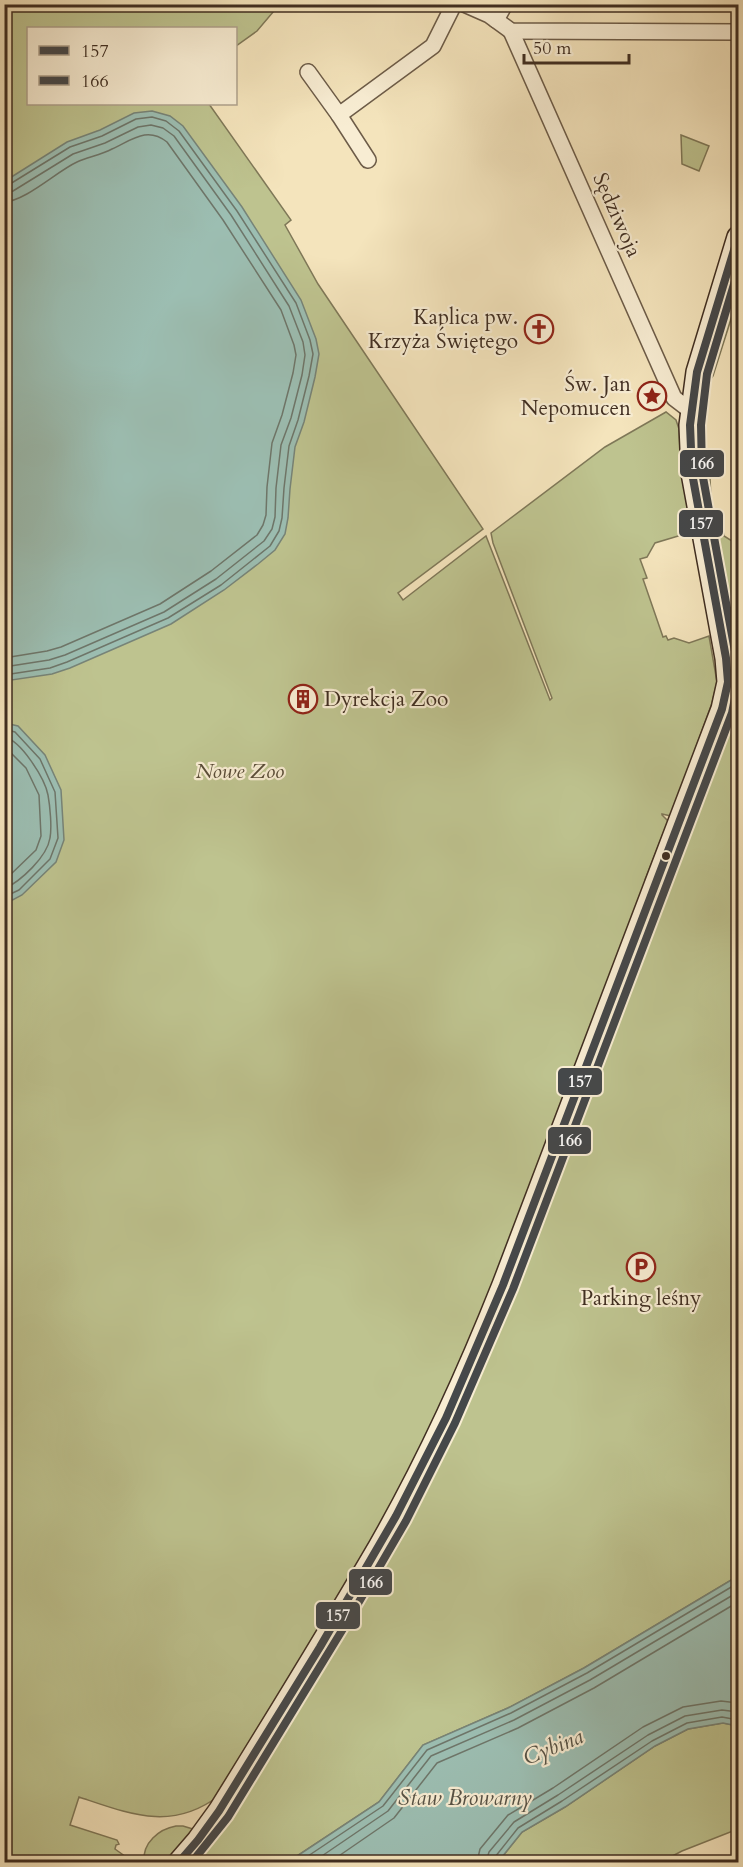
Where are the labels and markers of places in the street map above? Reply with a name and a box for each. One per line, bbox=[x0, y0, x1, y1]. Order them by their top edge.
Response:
place label: Kaplica pw. Krzyża Świętego bbox=[368, 303, 518, 356]
church icon: Kaplica pw. Krzyża Świętego bbox=[523, 313, 555, 345]
place label: Św. Jan Nepomucen bbox=[521, 369, 631, 423]
place icon: Św. Jan Nepomucen bbox=[636, 380, 668, 412]
building icon: Dyrekcja Zoo bbox=[287, 683, 319, 715]
place label: Dyrekcja Zoo bbox=[324, 685, 448, 714]
unlabelled marker bbox=[660, 850, 672, 862]
parking icon: Parking leśny bbox=[625, 1251, 657, 1283]
place label: Parking leśny bbox=[581, 1284, 701, 1313]

